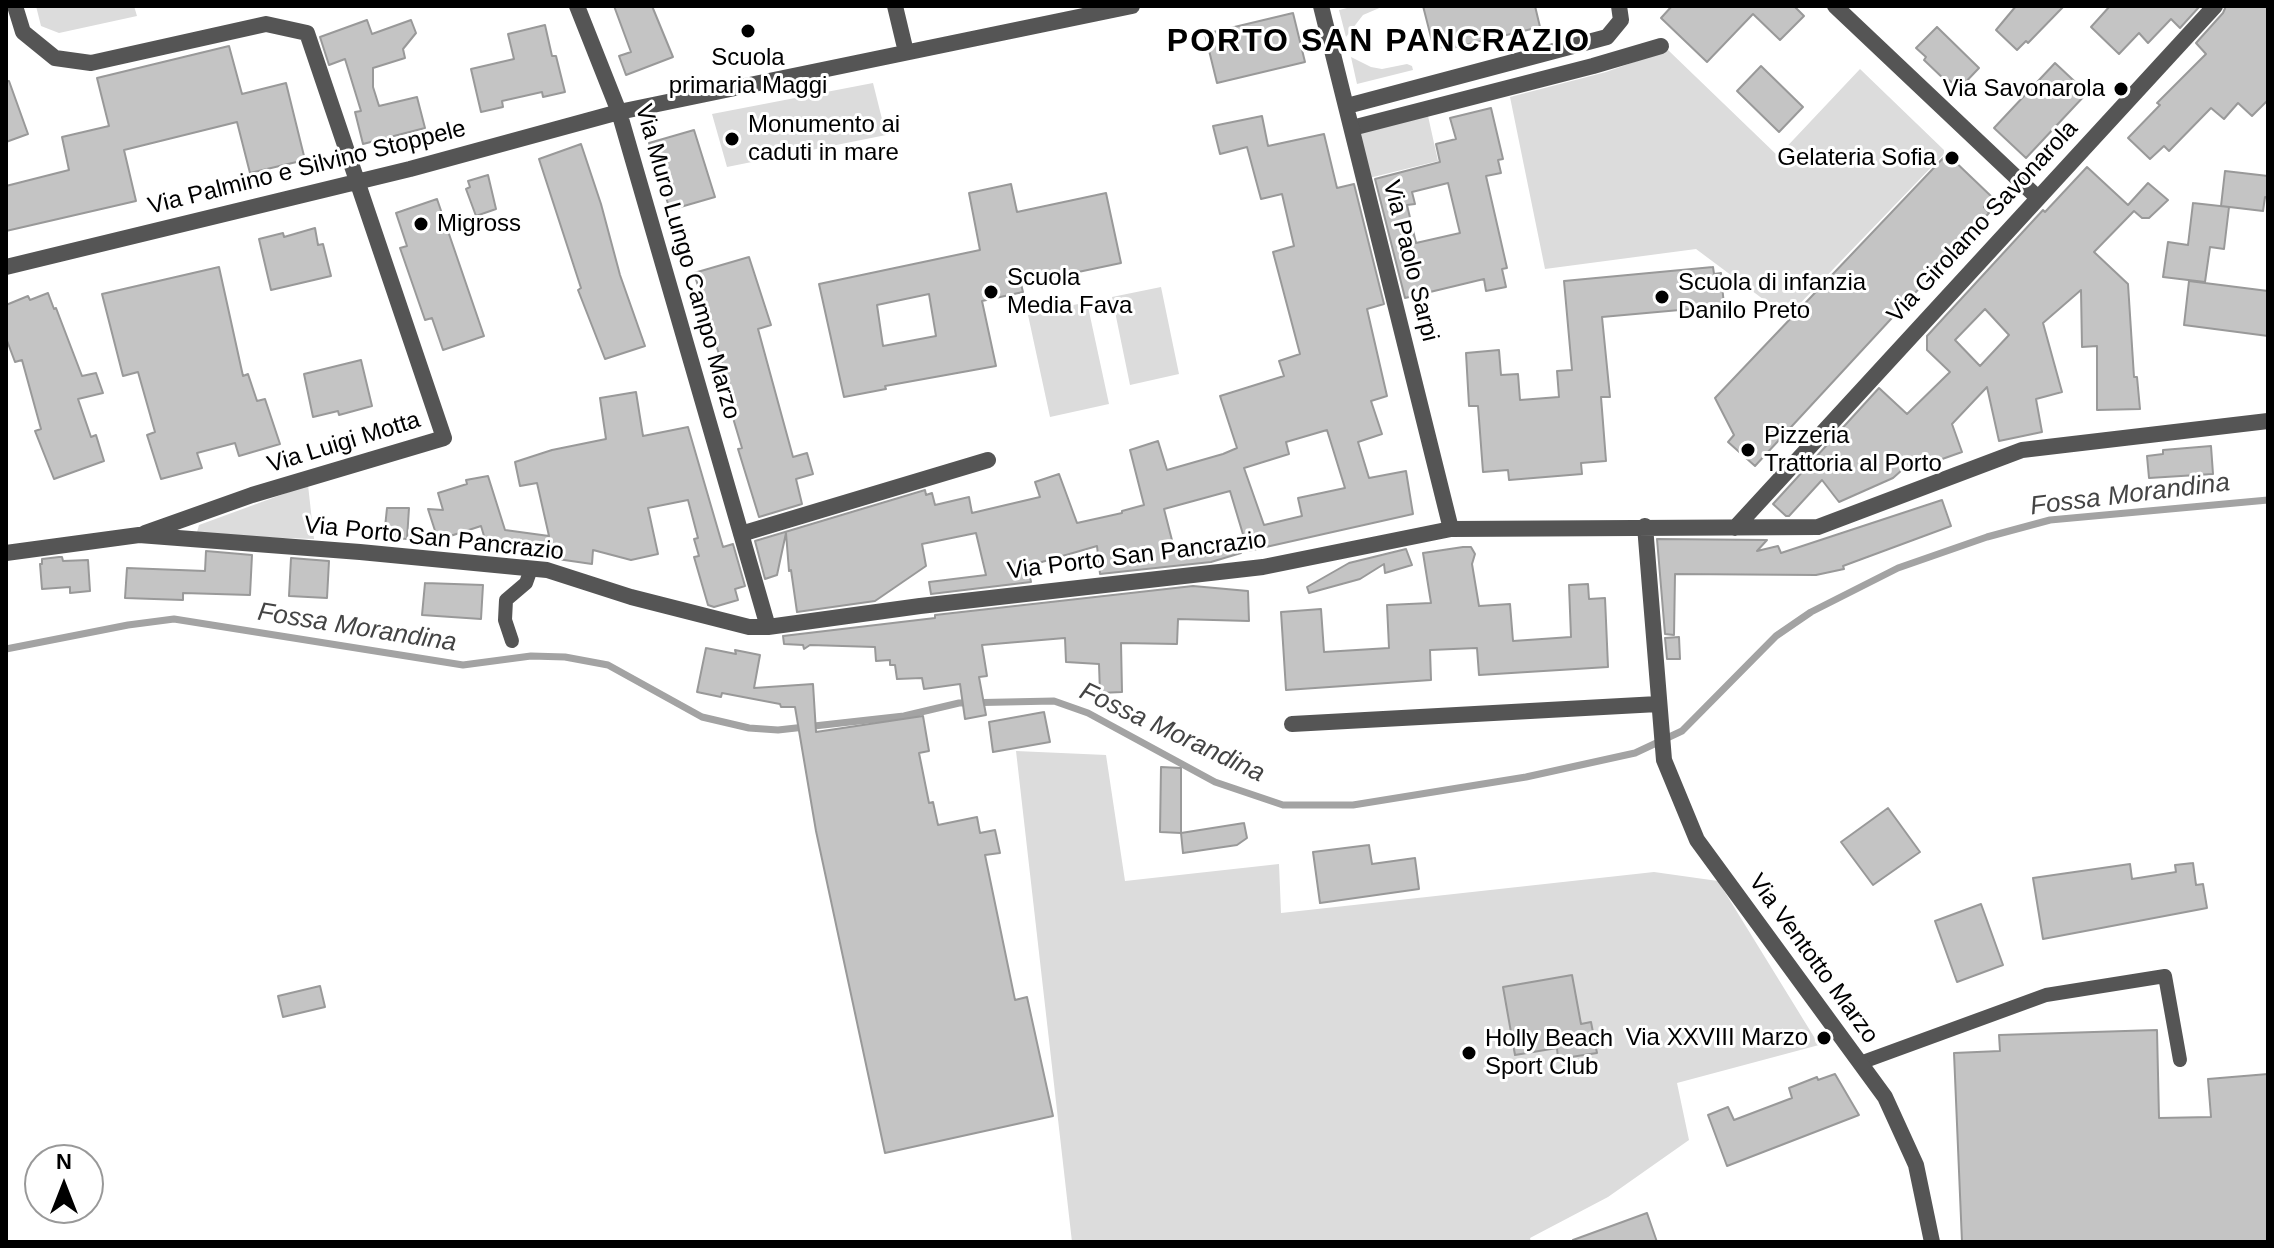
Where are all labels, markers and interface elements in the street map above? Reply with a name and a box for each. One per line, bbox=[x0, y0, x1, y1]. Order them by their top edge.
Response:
marker: Scuola primaria Maggi bbox=[739, 22, 757, 40]
district label: PORTO SAN PANCRAZIO bbox=[1167, 23, 1591, 61]
place label: Scuola primaria Maggi bbox=[669, 44, 827, 100]
place label: Via Savonarola bbox=[1943, 75, 2105, 103]
marker: Via Savonarola bbox=[2112, 80, 2130, 98]
street label: Via Muro Lungo Campo Marzo bbox=[628, 101, 746, 423]
place label: Monumento ai caduti in mare bbox=[748, 111, 900, 167]
street label: Via Palmino e Silvino Stoppele bbox=[145, 115, 469, 221]
street label: Via Girolamo Savonarola bbox=[1882, 115, 2084, 329]
marker: Monumento ai caduti in mare bbox=[723, 130, 741, 148]
place label: Gelateria Sofia bbox=[1777, 144, 1936, 172]
marker: Gelateria Sofia bbox=[1943, 149, 1961, 167]
street label: Via Paolo Sarpi bbox=[1376, 177, 1444, 345]
place label: Migross bbox=[437, 210, 521, 238]
marker: Migross bbox=[412, 215, 430, 233]
place label: Scuola Media Fava bbox=[1007, 264, 1132, 320]
place label: Scuola di infanzia Danilo Preto bbox=[1678, 269, 1866, 325]
marker: Scuola Media Fava bbox=[982, 283, 1000, 301]
marker: Scuola di infanzia Danilo Preto bbox=[1653, 288, 1671, 306]
street label: Via Luigi Motta bbox=[264, 406, 424, 480]
place label: Pizzeria Trattoria al Porto bbox=[1764, 422, 1942, 478]
marker: Pizzeria Trattoria al Porto bbox=[1739, 441, 1757, 459]
water label: Fossa Morandina bbox=[2028, 467, 2232, 523]
street label: Via Porto San Pancrazio bbox=[303, 511, 565, 567]
street label: Via Porto San Pancrazio bbox=[1006, 526, 1268, 586]
water label: Fossa Morandina bbox=[255, 597, 459, 659]
water label: Fossa Morandina bbox=[1074, 676, 1270, 790]
street label: Via Ventotto Marzo bbox=[1742, 869, 1884, 1049]
place label: Via XXVIII Marzo bbox=[1626, 1024, 1808, 1052]
place label: Holly Beach Sport Club bbox=[1485, 1025, 1613, 1081]
marker: Via XXVIII Marzo bbox=[1815, 1029, 1833, 1047]
marker: Holly Beach Sport Club bbox=[1460, 1044, 1478, 1062]
north arrow bbox=[24, 1144, 104, 1224]
text: N bbox=[56, 1149, 72, 1174]

